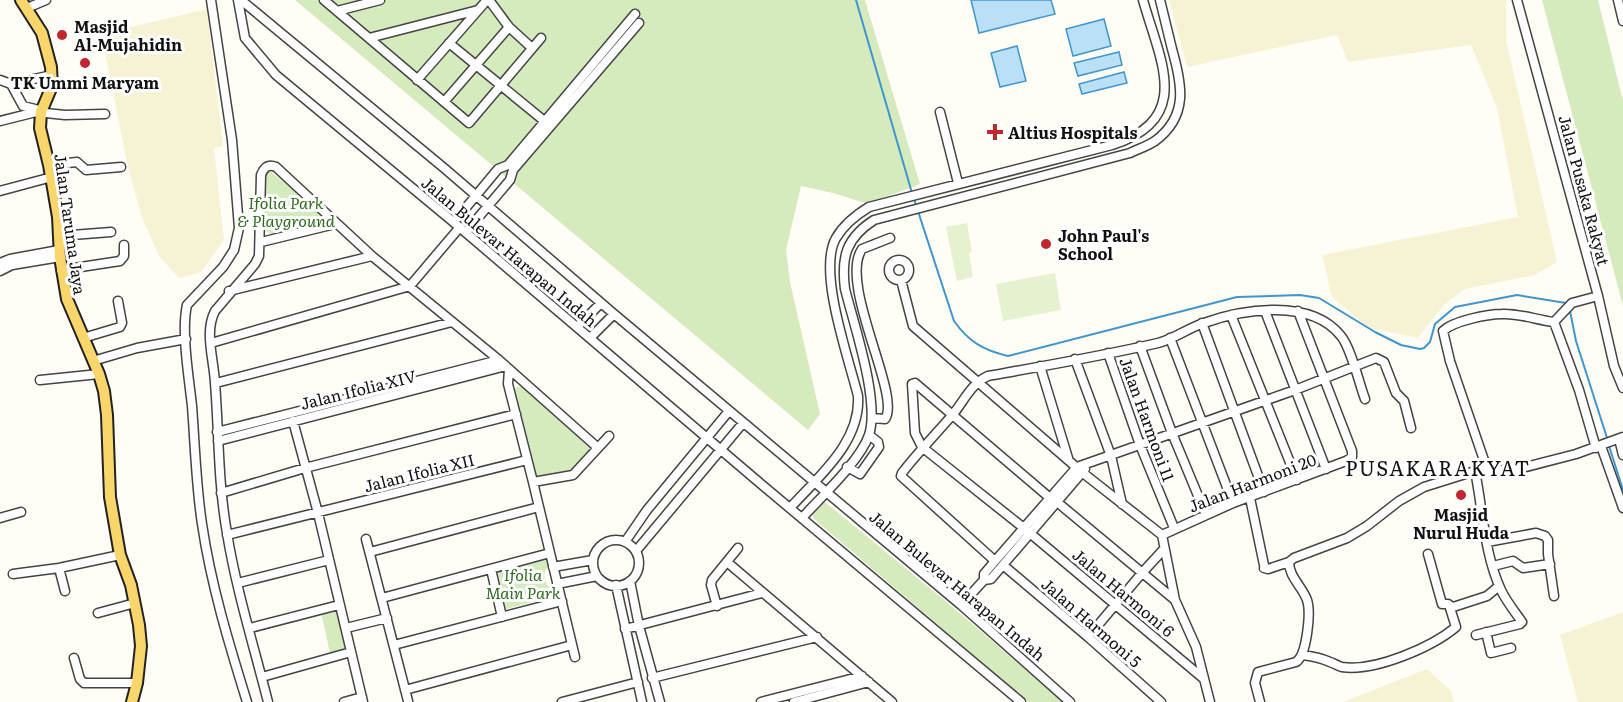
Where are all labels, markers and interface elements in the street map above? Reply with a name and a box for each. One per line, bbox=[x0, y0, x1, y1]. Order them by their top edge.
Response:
place label: Masjid Al-Mujahidin bbox=[74, 14, 182, 56]
marker: Masjid Al-Mujahidin bbox=[55, 28, 69, 42]
marker: TK Ummi Maryam bbox=[78, 56, 92, 70]
place label: TK Ummi Maryam bbox=[11, 70, 159, 94]
street label: Jalan Pusaka Rakyat bbox=[1553, 112, 1617, 268]
place label: Altius Hospitals bbox=[1008, 120, 1138, 144]
marker: Altius Hospitals bbox=[986, 123, 1004, 141]
street label: Jalan Taruma Jaya bbox=[49, 152, 93, 297]
street label: Jalan Bulevar Harapan Indah bbox=[417, 170, 603, 332]
park label: Ifolia Park & Playground bbox=[237, 190, 336, 232]
place label: John Paul's School bbox=[1058, 223, 1149, 265]
marker: John Paul's School bbox=[1039, 237, 1053, 251]
street label: Jalan Harmoni 11 bbox=[1114, 353, 1182, 485]
street label: Jalan Ifolia XIV bbox=[298, 363, 419, 415]
street label: Jalan Ifolia XII bbox=[361, 447, 477, 497]
street label: Jalan Harmoni 20 bbox=[1185, 447, 1319, 517]
district label: PUSAKARAKYAT bbox=[1345, 452, 1531, 482]
marker: Masjid Nurul Huda bbox=[1454, 488, 1468, 502]
place label: Masjid Nurul Huda bbox=[1413, 502, 1510, 544]
street label: Jalan Bulevar Harapan Indah bbox=[865, 504, 1051, 666]
street label: Jalan Harmoni 6 bbox=[1068, 542, 1180, 642]
park label: Ifolia Main Park bbox=[485, 562, 561, 604]
street label: Jalan Harmoni 5 bbox=[1037, 572, 1147, 672]

